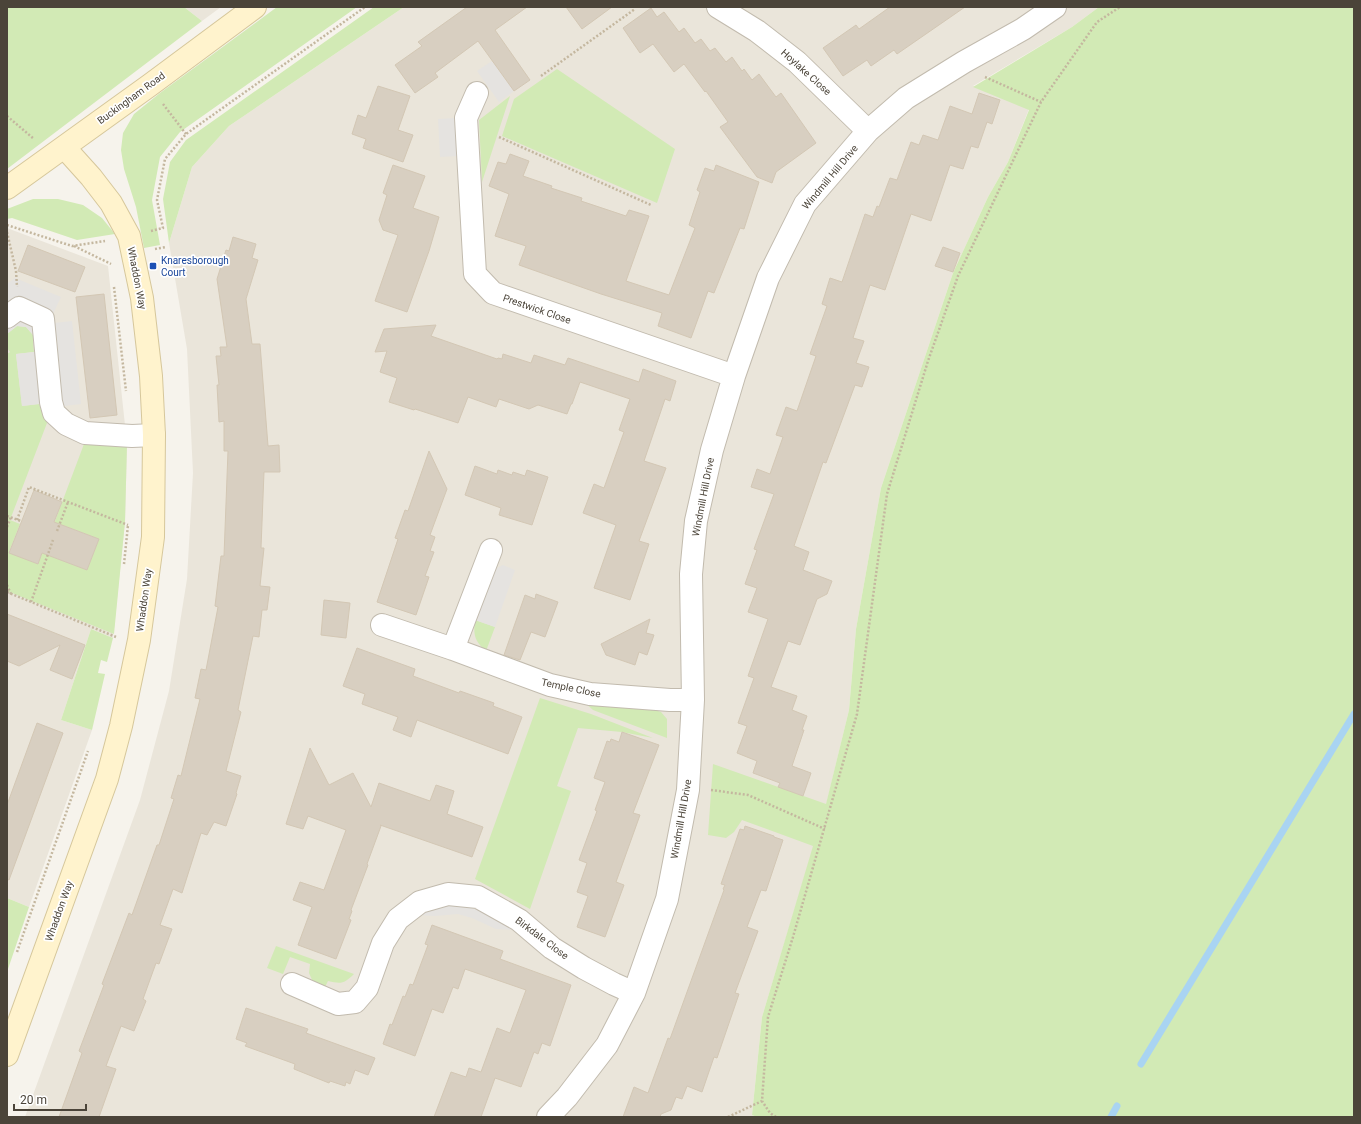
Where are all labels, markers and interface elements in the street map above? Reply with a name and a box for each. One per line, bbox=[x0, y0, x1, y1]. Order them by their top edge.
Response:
street label: Hoylake Close bbox=[779, 47, 833, 97]
street label: Buckingham Road bbox=[95, 70, 167, 126]
street label: Windmill Hill Drive bbox=[800, 143, 860, 211]
street label: Whaddon Way bbox=[126, 246, 149, 311]
place label: Knaresborough Court bbox=[161, 255, 229, 278]
marker: Knaresborough Court bbox=[148, 261, 158, 271]
street label: Prestwick Close bbox=[502, 292, 572, 326]
street label: Windmill Hill Drive bbox=[690, 456, 716, 538]
street label: Whaddon Way bbox=[134, 567, 154, 632]
street label: Temple Close bbox=[540, 676, 602, 700]
street label: Windmill Hill Drive bbox=[669, 778, 693, 860]
street label: Whaddon Way bbox=[43, 879, 75, 943]
street label: Birkdale Close bbox=[513, 915, 571, 961]
scale bar bbox=[14, 1086, 86, 1112]
text: 20 m bbox=[20, 1093, 47, 1107]

